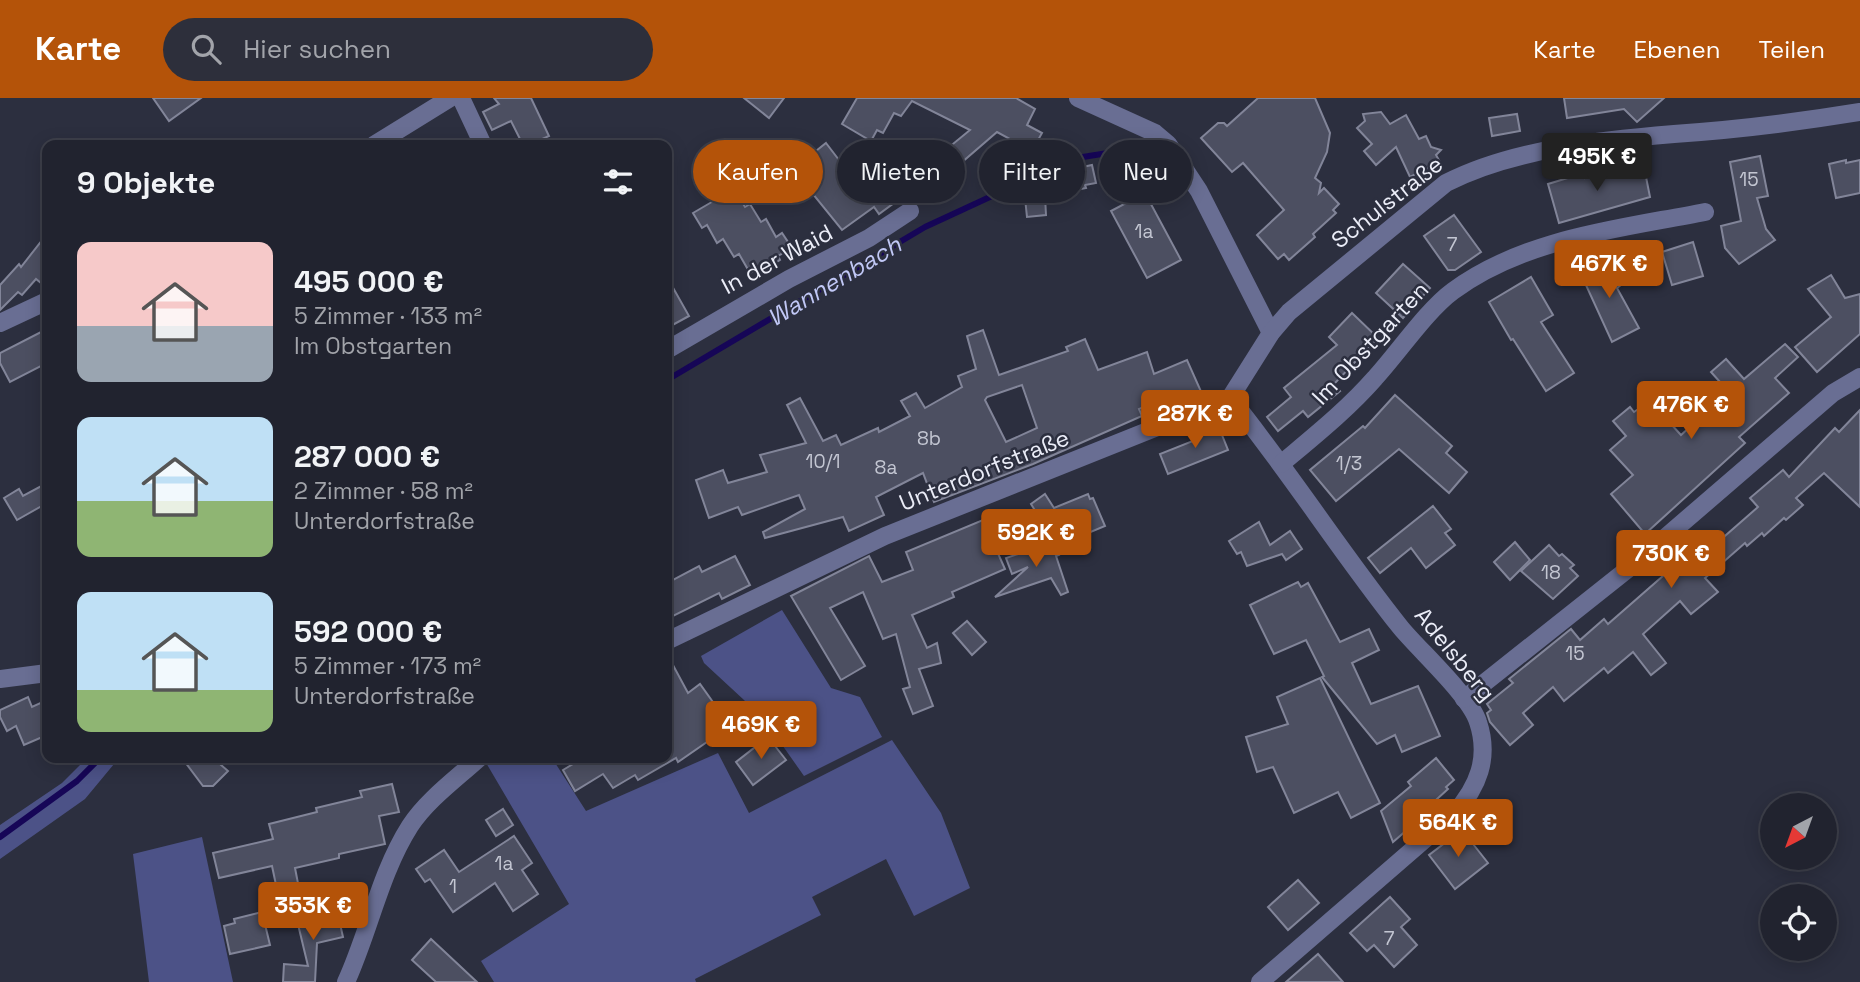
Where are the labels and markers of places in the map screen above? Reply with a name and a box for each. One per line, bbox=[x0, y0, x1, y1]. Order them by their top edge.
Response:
pin: 495K € bbox=[1540, 134, 1654, 193]
pin: 467K € bbox=[1552, 240, 1666, 300]
pin: 476K € bbox=[1634, 382, 1748, 441]
pin: 287K € bbox=[1138, 390, 1252, 450]
pin: 592K € bbox=[979, 510, 1093, 569]
pin: 730K € bbox=[1614, 531, 1728, 590]
pin: 469K € bbox=[704, 702, 818, 761]
pin: 564K € bbox=[1401, 800, 1515, 859]
pin: 353K € bbox=[256, 882, 370, 942]

